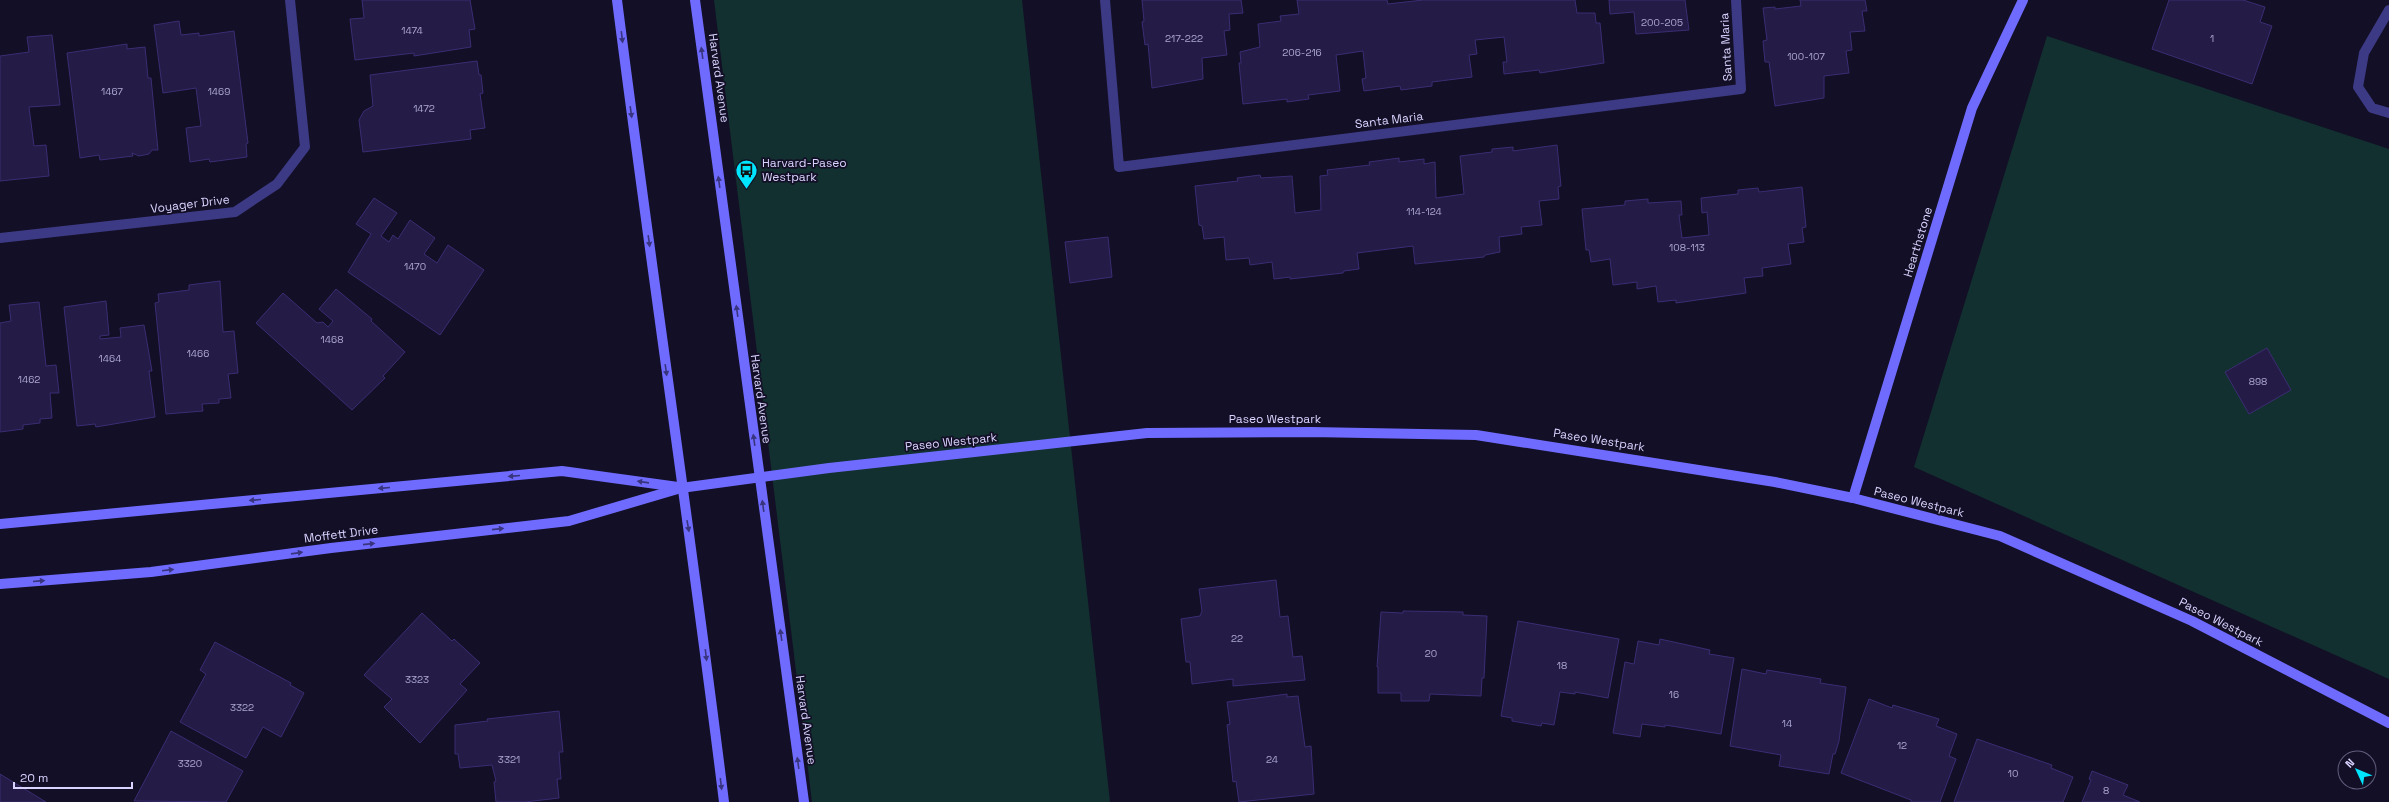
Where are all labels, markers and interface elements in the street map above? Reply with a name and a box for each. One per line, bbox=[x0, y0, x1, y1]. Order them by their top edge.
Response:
street label: Santa Maria bbox=[1716, 12, 1736, 82]
house number: 200-205 bbox=[1641, 16, 1683, 29]
house number: 1474 bbox=[401, 24, 423, 37]
one-way arrow bbox=[618, 31, 625, 43]
street label: Harvard Avenue bbox=[705, 32, 733, 124]
house number: 217-222 bbox=[1165, 32, 1203, 45]
house number: 1 bbox=[2210, 32, 2214, 45]
house number: 206-216 bbox=[1282, 46, 1322, 59]
one-way arrow bbox=[699, 47, 706, 59]
house number: 100-107 bbox=[1787, 50, 1825, 63]
house number: 1467 bbox=[101, 85, 123, 98]
house number: 1469 bbox=[208, 85, 230, 98]
house number: 1472 bbox=[413, 102, 435, 115]
one-way arrow bbox=[628, 106, 634, 118]
street label: Santa Maria bbox=[1354, 108, 1424, 132]
place label: Harvard-Paseo Westpark bbox=[762, 155, 847, 185]
bus stop icon: Harvard-Paseo Westpark bbox=[734, 157, 760, 190]
one-way arrow bbox=[716, 176, 723, 188]
street label: Voyager Drive bbox=[149, 191, 231, 217]
house number: 114-124 bbox=[1406, 205, 1442, 218]
street label: Hearthstone bbox=[1900, 205, 1936, 279]
one-way arrow bbox=[646, 235, 652, 247]
house number: 108-113 bbox=[1669, 241, 1705, 254]
house number: 1470 bbox=[404, 260, 426, 273]
one-way arrow bbox=[733, 305, 740, 317]
house number: 1468 bbox=[321, 333, 343, 346]
house number: 1466 bbox=[187, 347, 209, 360]
house number: 1464 bbox=[99, 352, 121, 365]
street label: Harvard Avenue bbox=[747, 353, 775, 445]
one-way arrow bbox=[663, 364, 669, 376]
house number: 1462 bbox=[18, 373, 40, 386]
house number: 898 bbox=[2249, 375, 2267, 388]
street label: Paseo Westpark bbox=[1229, 411, 1322, 427]
street label: Paseo Westpark bbox=[1552, 425, 1646, 455]
street label: Paseo Westpark bbox=[904, 429, 998, 455]
one-way arrow bbox=[750, 434, 757, 446]
one-way arrow bbox=[508, 472, 520, 479]
one-way arrow bbox=[637, 479, 649, 485]
street label: Paseo Westpark bbox=[1872, 483, 1966, 521]
one-way arrow bbox=[378, 484, 390, 491]
one-way arrow bbox=[249, 497, 261, 503]
one-way arrow bbox=[760, 500, 766, 512]
one-way arrow bbox=[685, 520, 691, 532]
street label: Moffett Drive bbox=[303, 522, 379, 546]
one-way arrow bbox=[492, 526, 505, 532]
one-way arrow bbox=[363, 541, 375, 547]
one-way arrow bbox=[291, 550, 303, 556]
one-way arrow bbox=[162, 567, 174, 573]
one-way arrow bbox=[33, 577, 45, 584]
street label: Paseo Westpark bbox=[2176, 594, 2266, 650]
one-way arrow bbox=[777, 629, 784, 641]
house number: 22 bbox=[1231, 632, 1243, 645]
house number: 20 bbox=[1425, 647, 1437, 660]
one-way arrow bbox=[702, 649, 709, 661]
house number: 18 bbox=[1557, 659, 1567, 672]
house number: 3323 bbox=[405, 673, 429, 686]
street label: Harvard Avenue bbox=[792, 674, 820, 766]
house number: 16 bbox=[1669, 688, 1679, 701]
house number: 3322 bbox=[230, 701, 254, 714]
house number: 14 bbox=[1782, 717, 1792, 730]
house number: 12 bbox=[1897, 739, 1907, 752]
north arrow bbox=[2337, 750, 2377, 790]
house number: 3321 bbox=[498, 753, 520, 766]
house number: 24 bbox=[1266, 753, 1278, 766]
text: N bbox=[2342, 756, 2357, 771]
house number: 3320 bbox=[178, 757, 202, 770]
one-way arrow bbox=[795, 757, 801, 769]
scale bar bbox=[14, 764, 132, 790]
house number: 10 bbox=[2008, 767, 2018, 780]
text: 20 m bbox=[20, 770, 48, 786]
one-way arrow bbox=[718, 778, 724, 790]
house number: 8 bbox=[2103, 784, 2109, 797]

